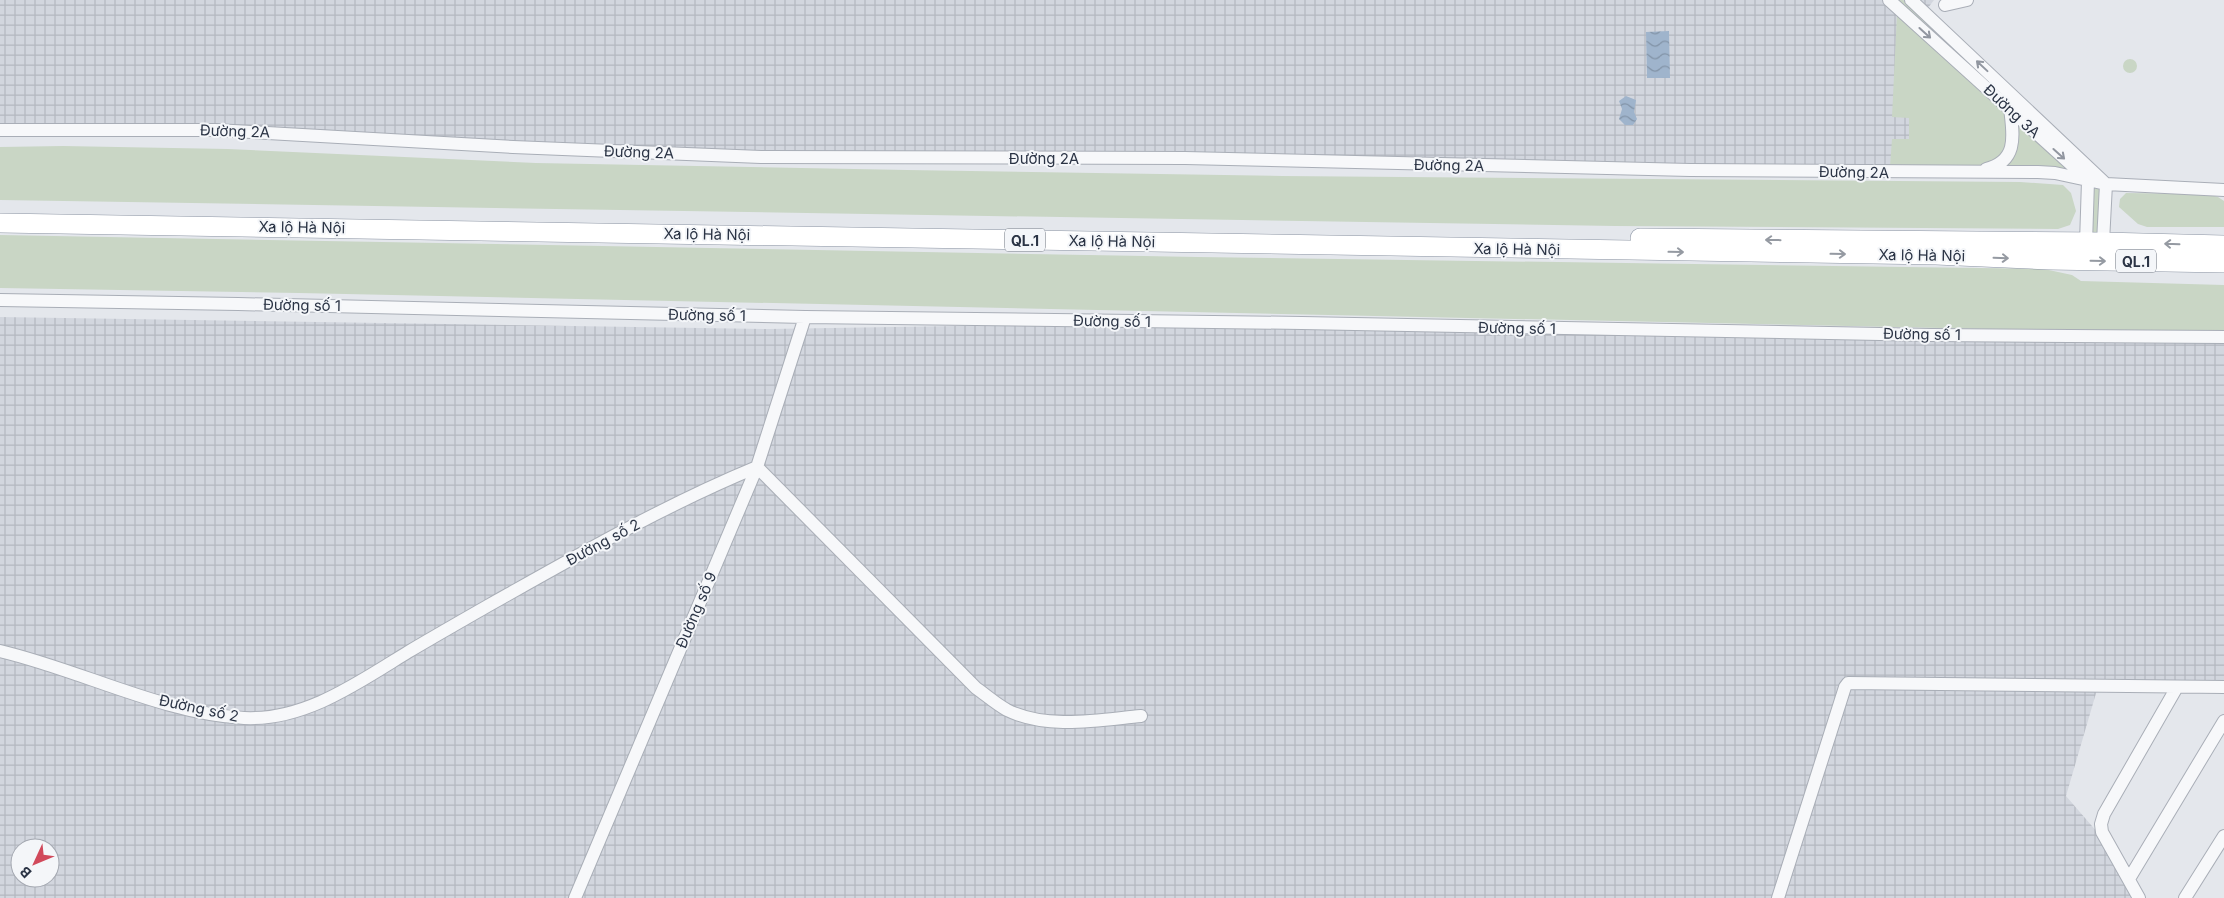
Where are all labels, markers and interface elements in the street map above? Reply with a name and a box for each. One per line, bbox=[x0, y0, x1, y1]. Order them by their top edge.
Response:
one-way arrow bbox=[1919, 27, 1932, 38]
one-way arrow bbox=[1975, 60, 1988, 72]
street label: Đường 3A bbox=[1980, 80, 2044, 142]
street label: Đường 2A bbox=[200, 120, 270, 142]
street label: Đường 2A bbox=[604, 141, 674, 163]
one-way arrow bbox=[2052, 148, 2065, 160]
street label: Đường 2A bbox=[1009, 149, 1079, 168]
street label: Đường 2A bbox=[1414, 155, 1484, 175]
street label: Đường 2A bbox=[1819, 162, 1889, 182]
street label: Xa lộ Hà Nội bbox=[259, 217, 345, 237]
street label: Xa lộ Hà Nội bbox=[664, 224, 750, 244]
road number: QL.1 bbox=[1005, 228, 1045, 252]
street label: Xa lộ Hà Nội bbox=[1069, 231, 1155, 251]
one-way arrow bbox=[1765, 235, 1782, 245]
street label: Xa lộ Hà Nội bbox=[1474, 239, 1560, 259]
one-way arrow bbox=[2165, 239, 2181, 248]
street label: Xa lộ Hà Nội bbox=[1879, 245, 1965, 265]
one-way arrow bbox=[1668, 247, 1684, 257]
one-way arrow bbox=[1830, 249, 1846, 259]
road number: QL.1 bbox=[2116, 250, 2156, 272]
one-way arrow bbox=[1993, 253, 2009, 262]
one-way arrow bbox=[2090, 256, 2106, 266]
street label: Đường số 1 bbox=[263, 295, 341, 315]
street label: Đường số 1 bbox=[668, 305, 746, 325]
street label: Đường số 1 bbox=[1073, 311, 1151, 331]
street label: Đường số 1 bbox=[1478, 318, 1556, 338]
street label: Đường số 1 bbox=[1883, 324, 1961, 344]
street label: Đường số 2 bbox=[563, 515, 643, 569]
street label: Đường số 9 bbox=[671, 569, 721, 651]
street label: Đường số 2 bbox=[157, 690, 241, 726]
north arrow bbox=[10, 838, 60, 888]
text: B bbox=[16, 863, 35, 882]

